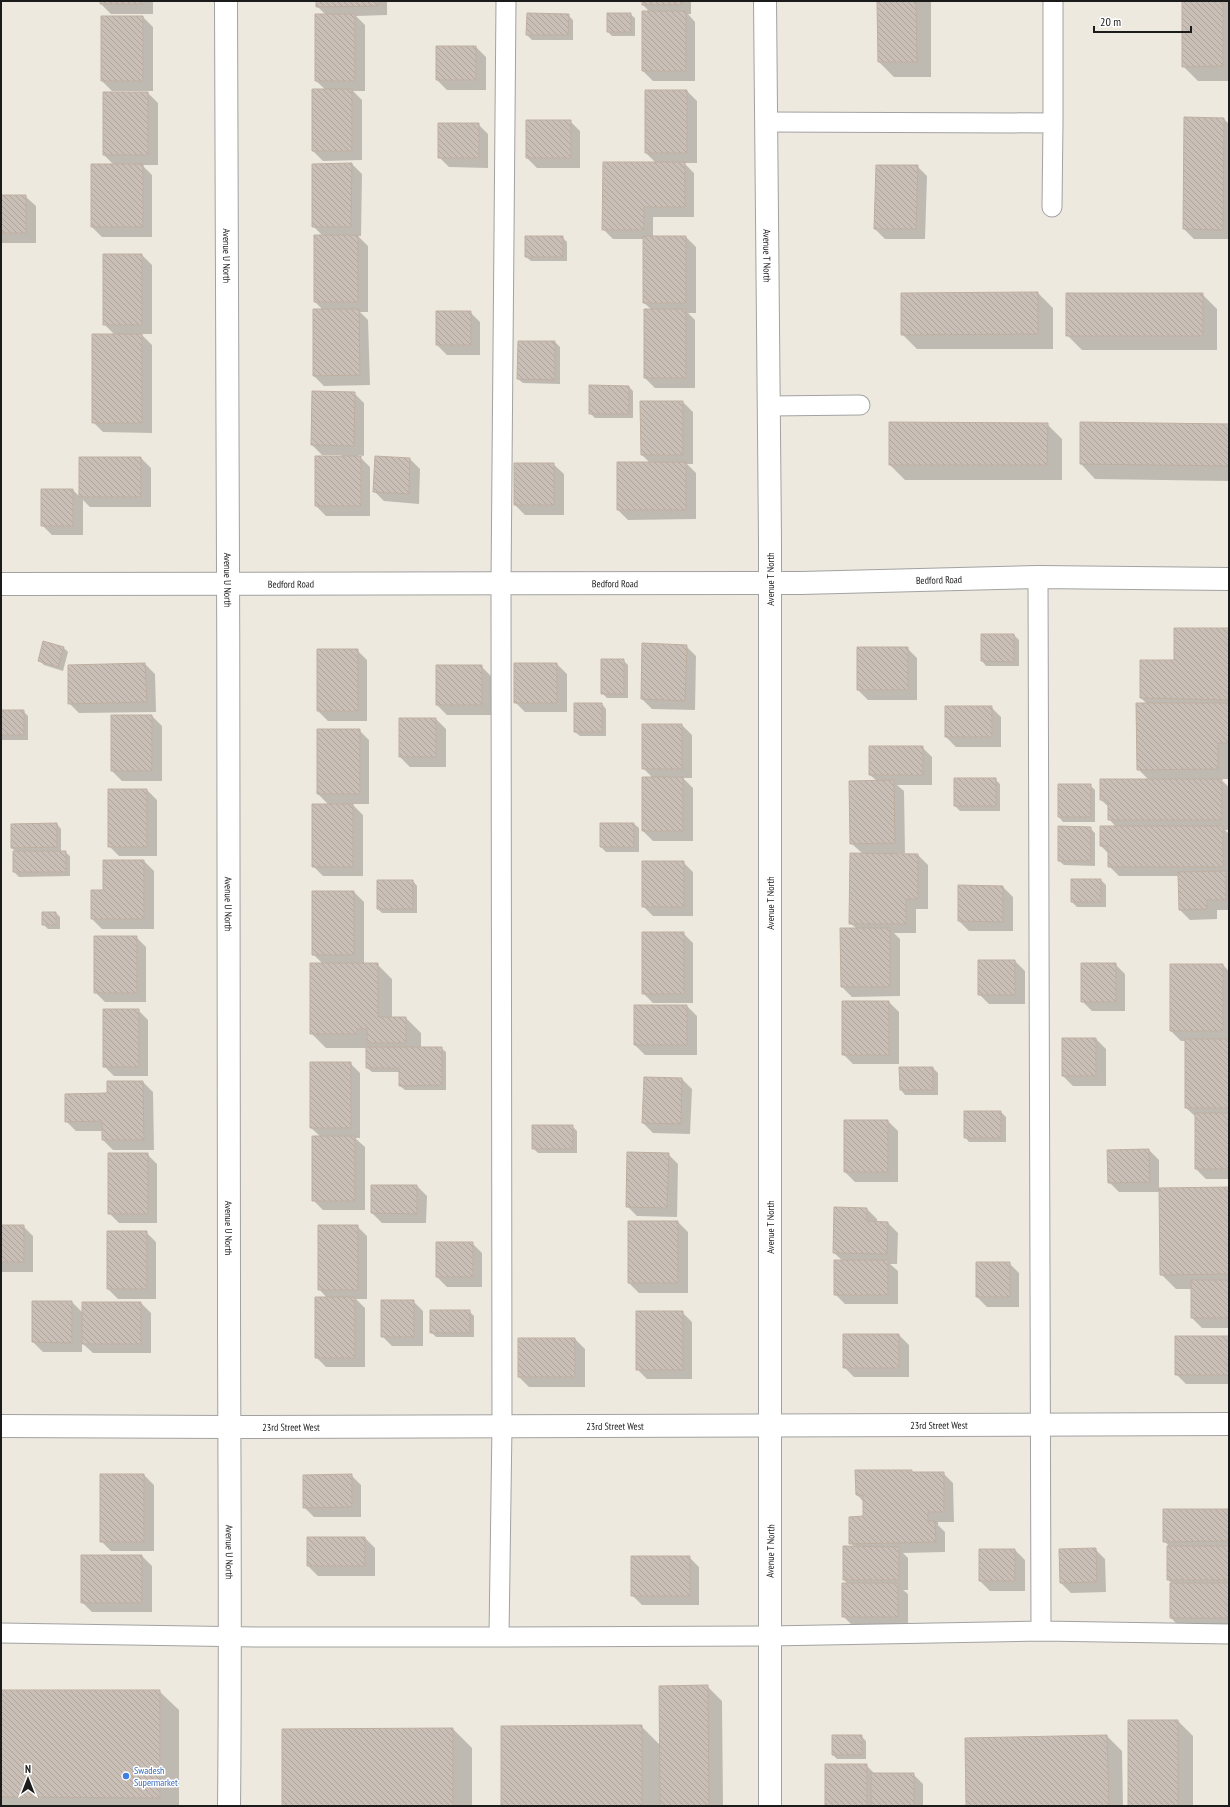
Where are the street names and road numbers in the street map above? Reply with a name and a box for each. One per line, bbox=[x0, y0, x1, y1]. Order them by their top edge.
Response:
street label: Avenue U North bbox=[220, 229, 233, 283]
street label: Avenue T North bbox=[760, 229, 774, 283]
street label: Avenue T North bbox=[764, 552, 777, 606]
street label: Avenue U North bbox=[221, 553, 234, 607]
street label: Bedford Road bbox=[916, 573, 962, 587]
street label: Bedford Road bbox=[592, 577, 638, 590]
street label: Bedford Road bbox=[268, 578, 314, 591]
street label: Avenue T North bbox=[764, 876, 777, 930]
street label: Avenue U North bbox=[222, 877, 235, 931]
street label: Avenue T North bbox=[764, 1200, 777, 1254]
street label: Avenue U North bbox=[222, 1201, 235, 1255]
street label: 23rd Street West bbox=[910, 1419, 968, 1432]
street label: 23rd Street West bbox=[586, 1420, 644, 1433]
street label: 23rd Street West bbox=[262, 1421, 320, 1434]
street label: Avenue T North bbox=[764, 1524, 777, 1578]
street label: Avenue U North bbox=[223, 1525, 236, 1579]

